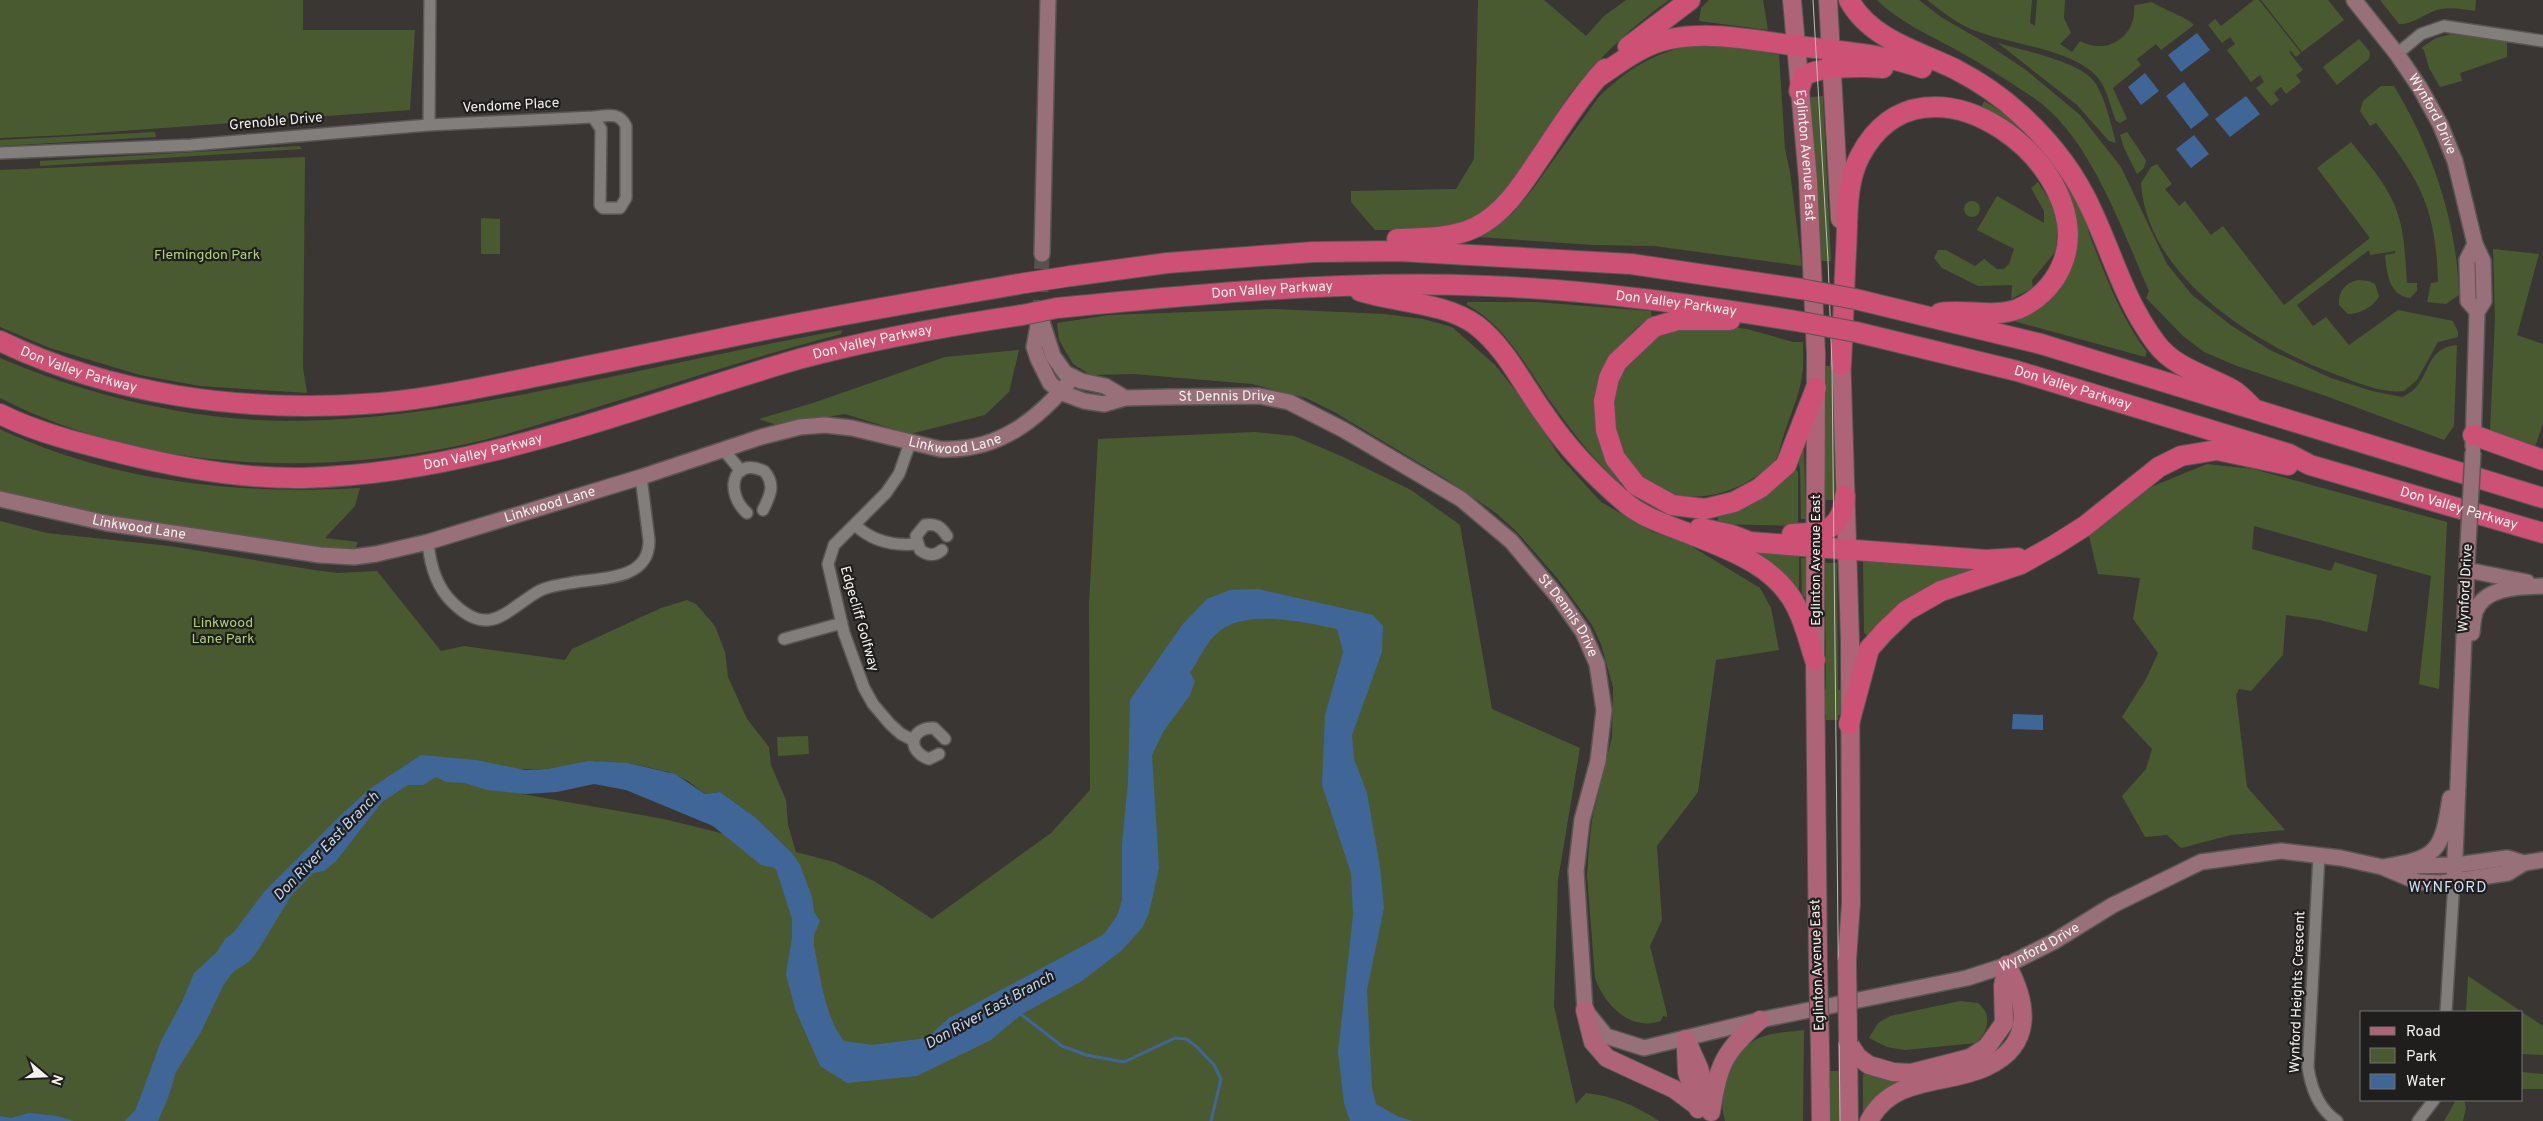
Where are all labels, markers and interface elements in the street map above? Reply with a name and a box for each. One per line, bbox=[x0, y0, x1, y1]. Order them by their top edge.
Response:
street label: Wynford Drive bbox=[2404, 70, 2460, 157]
street label: Eglinton Avenue East bbox=[1792, 89, 1818, 222]
street label: Vendome Place bbox=[462, 95, 560, 117]
street label: Grenoble Drive bbox=[229, 109, 323, 135]
park label: Flemingdon Park bbox=[154, 247, 260, 264]
street label: Don Valley Parkway bbox=[1211, 278, 1333, 302]
street label: Don Valley Parkway bbox=[1615, 287, 1738, 320]
street label: Don Valley Parkway bbox=[811, 321, 934, 363]
street label: Don Valley Parkway bbox=[18, 343, 139, 396]
street label: Don Valley Parkway bbox=[2012, 362, 2134, 414]
street label: St Dennis Drive bbox=[1178, 387, 1276, 407]
street label: Don Valley Parkway bbox=[422, 430, 545, 474]
street label: Linkwood Lane bbox=[907, 430, 1004, 458]
street label: Linkwood Lane bbox=[502, 483, 598, 527]
street label: Don Valley Parkway bbox=[2398, 483, 2520, 534]
street label: Eglinton Avenue East bbox=[1808, 494, 1825, 626]
street label: Linkwood Lane bbox=[90, 512, 187, 543]
street label: Wynford Drive bbox=[2455, 543, 2477, 633]
street label: Edgecliff Golfway bbox=[836, 564, 882, 674]
street label: St Dennis Drive bbox=[1534, 571, 1601, 660]
park label: Linkwood Lane Park bbox=[191, 615, 255, 648]
water label: Don River East Branch bbox=[270, 788, 384, 906]
district label: WYNFORD bbox=[2409, 879, 2488, 898]
street label: Eglinton Avenue East bbox=[1807, 899, 1829, 1031]
street label: Wynford Heights Crescent bbox=[2287, 910, 2309, 1074]
street label: Wynford Drive bbox=[1997, 919, 2083, 975]
water label: Don River East Branch bbox=[922, 968, 1058, 1054]
legend bbox=[2360, 1011, 2523, 1101]
text: Road bbox=[2406, 1023, 2441, 1042]
text: Park bbox=[2406, 1048, 2437, 1067]
north arrow bbox=[20, 1051, 70, 1101]
text: N bbox=[46, 1072, 66, 1087]
text: Water bbox=[2406, 1073, 2446, 1092]

